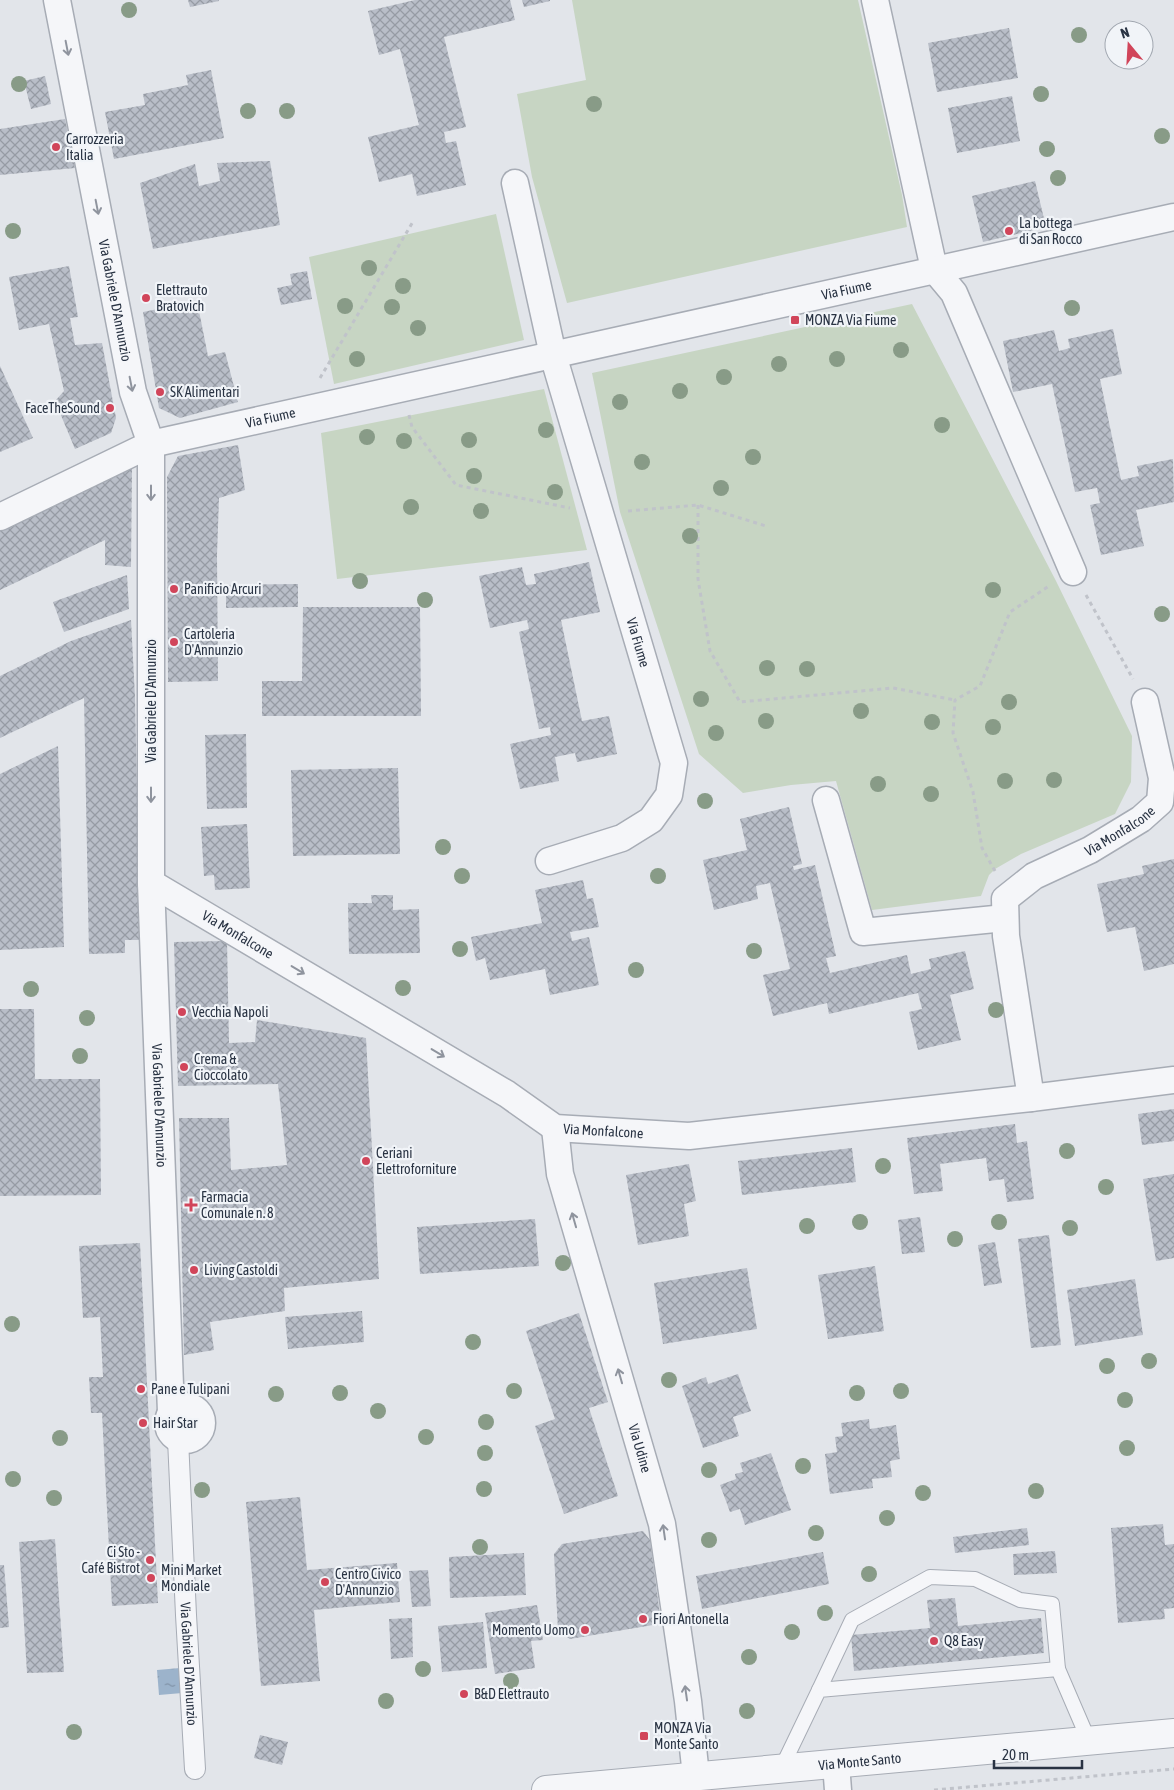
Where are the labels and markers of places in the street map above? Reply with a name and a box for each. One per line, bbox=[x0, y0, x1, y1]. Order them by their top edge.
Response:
place label: Carrozzeria Italia bbox=[66, 131, 124, 163]
marker: Carrozzeria Italia bbox=[50, 141, 62, 153]
place label: La bottega di San Rocco bbox=[1019, 215, 1082, 247]
marker: La bottega di San Rocco bbox=[1003, 225, 1015, 237]
place label: Elettrauto Bratovich bbox=[156, 282, 208, 314]
marker: Elettrauto Bratovich bbox=[140, 292, 152, 304]
place label: MONZA Via Fiume bbox=[805, 312, 896, 328]
marker: MONZA Via Fiume bbox=[789, 314, 801, 326]
place label: SK Alimentari bbox=[170, 384, 240, 400]
marker: SK Alimentari bbox=[154, 386, 166, 398]
place label: FaceTheSound bbox=[25, 400, 100, 416]
marker: FaceTheSound bbox=[104, 402, 116, 414]
place label: Panificio Arcuri bbox=[184, 581, 261, 597]
marker: Panificio Arcuri bbox=[168, 583, 180, 595]
place label: Cartoleria D'Annunzio bbox=[184, 626, 243, 658]
marker: Cartoleria D'Annunzio bbox=[168, 636, 180, 648]
place label: Vecchia Napoli bbox=[192, 1004, 268, 1020]
marker: Vecchia Napoli bbox=[176, 1006, 188, 1018]
place label: Crema & Cioccolato bbox=[194, 1051, 248, 1083]
marker: Crema & Cioccolato bbox=[178, 1061, 190, 1073]
place label: Ceriani Elettroforniture bbox=[376, 1145, 457, 1177]
marker: Ceriani Elettroforniture bbox=[360, 1155, 372, 1167]
place label: Farmacia Comunale n. 8 bbox=[201, 1189, 274, 1221]
marker: Farmacia Comunale n. 8 bbox=[185, 1199, 197, 1211]
place label: Living Castoldi bbox=[204, 1262, 278, 1278]
marker: Living Castoldi bbox=[188, 1264, 200, 1276]
place label: Pane e Tulipani bbox=[151, 1381, 230, 1397]
marker: Pane e Tulipani bbox=[135, 1383, 147, 1395]
place label: Hair Star bbox=[153, 1415, 198, 1431]
marker: Hair Star bbox=[137, 1417, 149, 1429]
place label: Ci Sto - Café Bistrot bbox=[81, 1544, 140, 1576]
marker: Ci Sto - Café Bistrot bbox=[144, 1554, 156, 1566]
place label: Mini Market Mondiale bbox=[161, 1562, 222, 1594]
place label: Centro Civico D'Annunzio bbox=[335, 1566, 401, 1598]
marker: Mini Market Mondiale bbox=[145, 1572, 157, 1584]
marker: Centro Civico D'Annunzio bbox=[319, 1576, 331, 1588]
place label: Fiori Antonella bbox=[653, 1611, 729, 1627]
marker: Fiori Antonella bbox=[637, 1613, 649, 1625]
place label: Momento Uomo bbox=[492, 1622, 575, 1638]
marker: Momento Uomo bbox=[579, 1624, 591, 1636]
place label: Q8 Easy bbox=[944, 1633, 984, 1649]
marker: Q8 Easy bbox=[928, 1635, 940, 1647]
place label: B&D Elettrauto bbox=[474, 1686, 549, 1702]
marker: B&D Elettrauto bbox=[458, 1688, 470, 1700]
place label: MONZA Via Monte Santo bbox=[654, 1720, 719, 1752]
marker: MONZA Via Monte Santo bbox=[638, 1730, 650, 1742]

